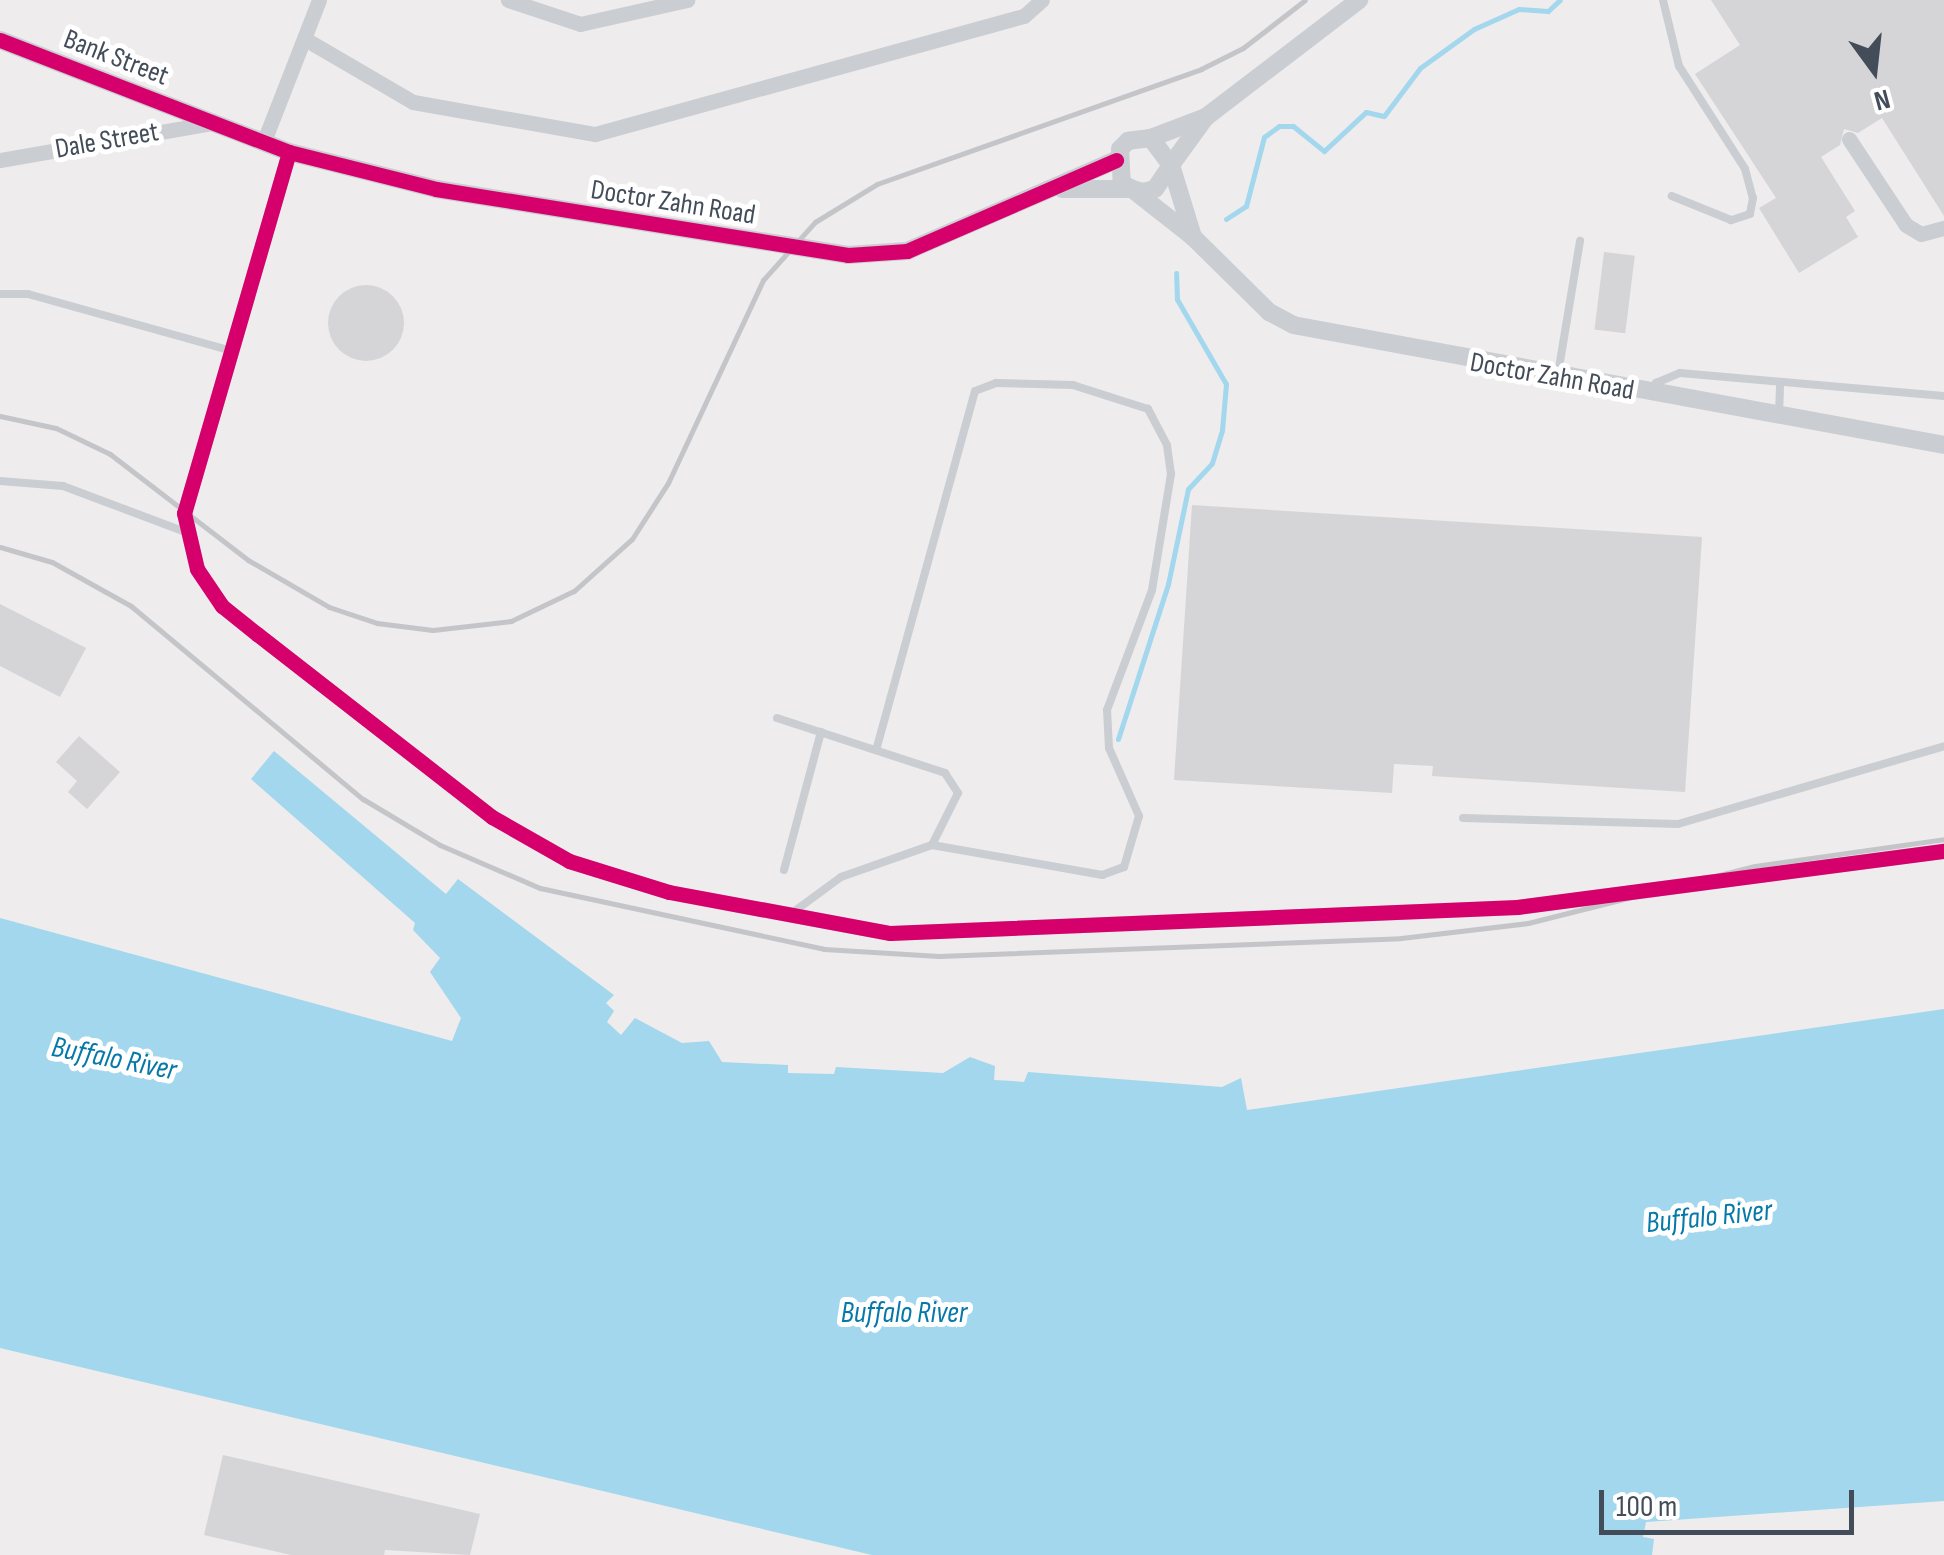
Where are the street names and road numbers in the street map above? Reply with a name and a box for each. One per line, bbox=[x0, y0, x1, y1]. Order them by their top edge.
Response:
street label: Bank Street bbox=[59, 23, 173, 93]
street label: Dale Street bbox=[53, 115, 161, 167]
street label: Doctor Zahn Road bbox=[588, 173, 758, 233]
street label: Doctor Zahn Road bbox=[1467, 346, 1637, 408]

